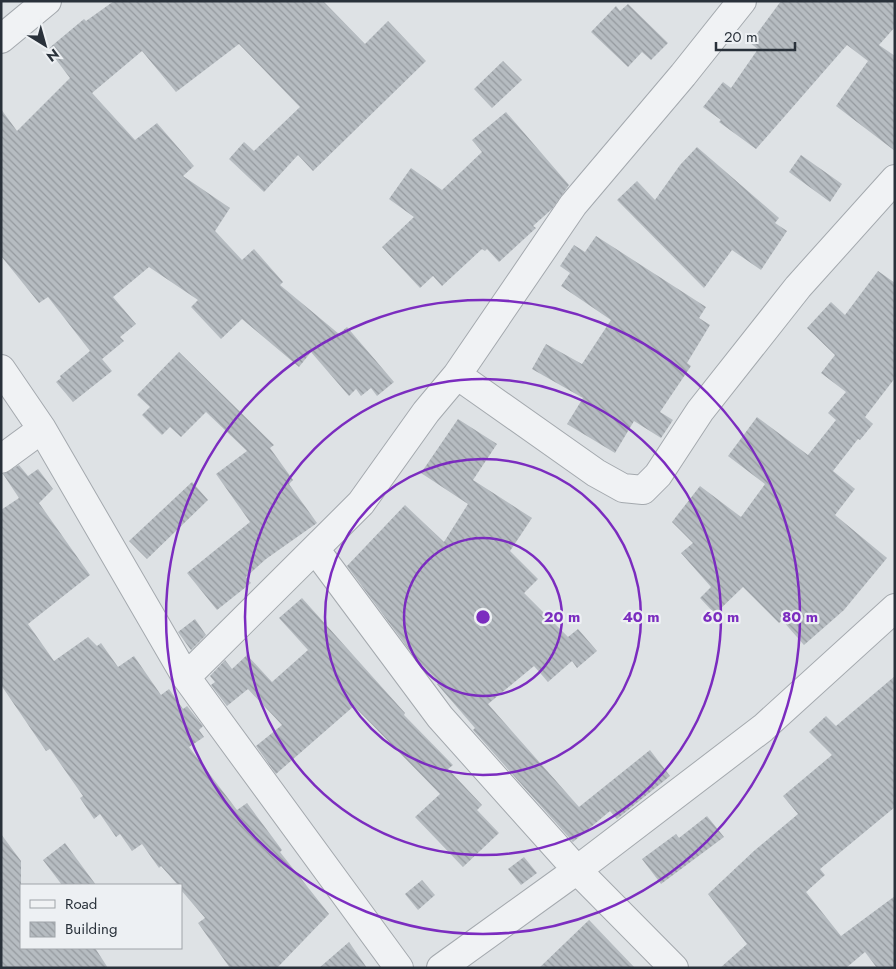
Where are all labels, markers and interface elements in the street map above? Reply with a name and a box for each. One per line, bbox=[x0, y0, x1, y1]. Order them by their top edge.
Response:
north arrow bbox=[20, 20, 70, 70]
scale bar bbox=[716, 20, 795, 52]
text: 20 m bbox=[724, 26, 758, 48]
text: N bbox=[42, 44, 63, 67]
text: 20 m bbox=[544, 606, 580, 628]
text: 40 m bbox=[622, 606, 660, 628]
text: 60 m bbox=[703, 606, 739, 628]
text: 80 m bbox=[782, 606, 818, 628]
centre of rings bbox=[474, 608, 492, 626]
legend bbox=[20, 884, 182, 949]
text: Road bbox=[65, 893, 97, 915]
text: Building bbox=[65, 918, 117, 940]

